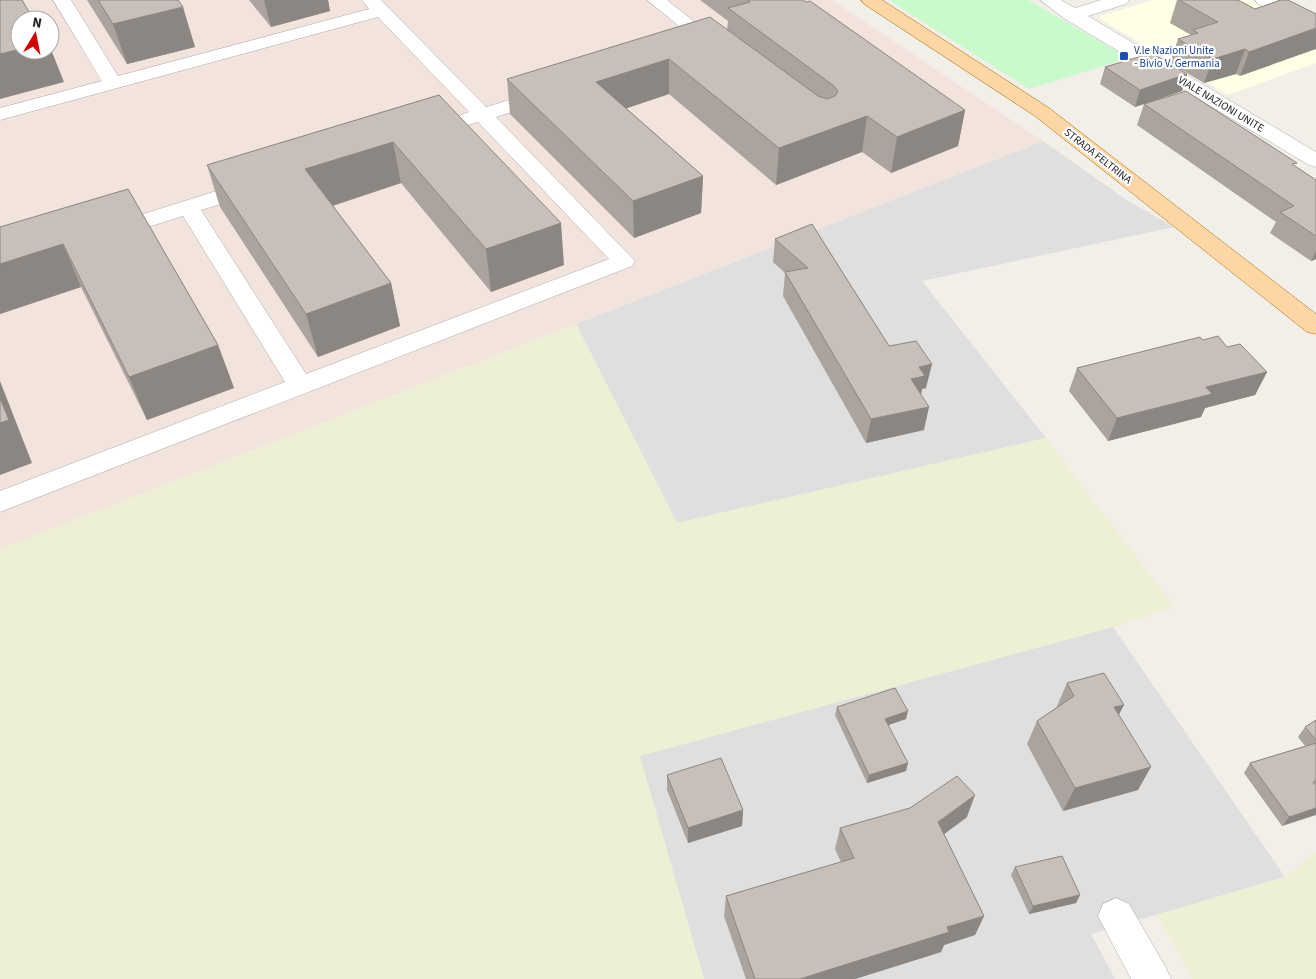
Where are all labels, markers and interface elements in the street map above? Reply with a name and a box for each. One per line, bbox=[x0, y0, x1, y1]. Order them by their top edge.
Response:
north arrow bbox=[10, 10, 60, 60]
text: N bbox=[31, 13, 43, 34]
place label: V.le Nazioni Unite - Bivio V. Germania bbox=[1134, 43, 1220, 71]
marker: V.le Nazioni Unite - Bivio V. Germania bbox=[1118, 50, 1130, 62]
street label: VIALE NAZIONI UNITE bbox=[1175, 72, 1267, 136]
street label: STRADA FELTRINA bbox=[1061, 125, 1135, 187]

